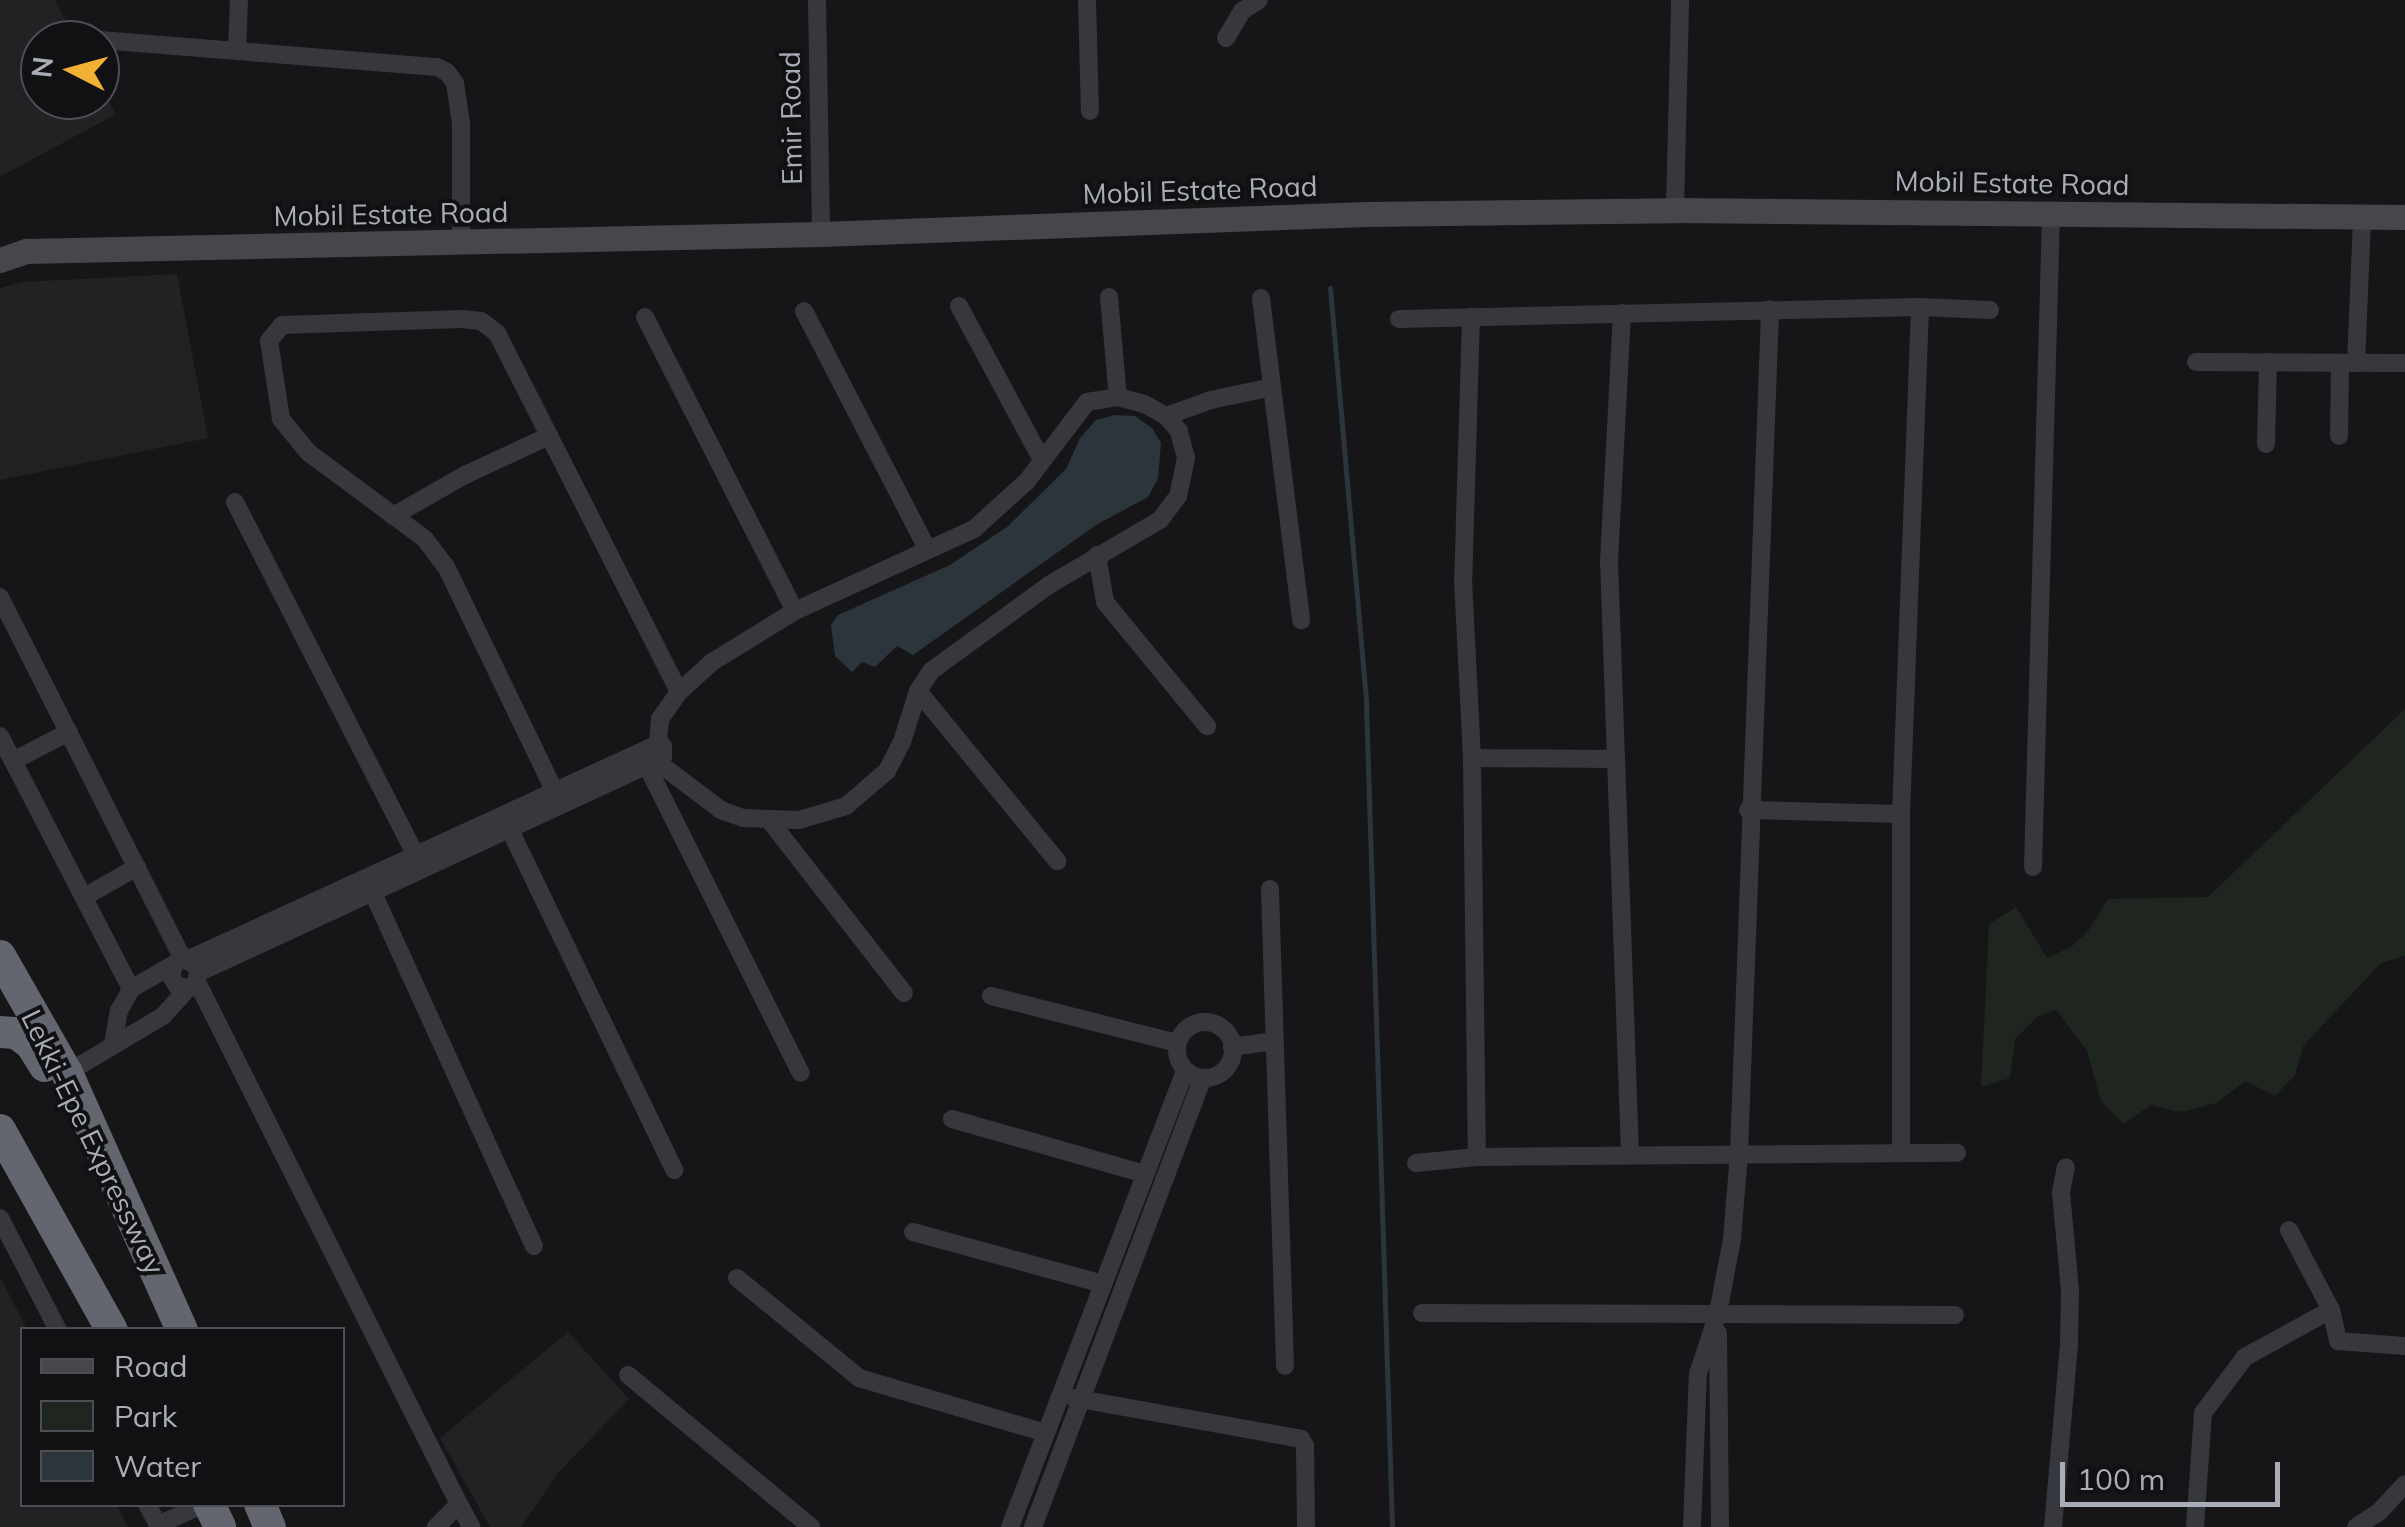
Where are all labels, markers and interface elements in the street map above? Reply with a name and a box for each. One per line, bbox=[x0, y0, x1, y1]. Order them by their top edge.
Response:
north arrow bbox=[20, 20, 120, 120]
street label: Emir Road bbox=[773, 51, 809, 185]
text: N bbox=[23, 55, 60, 79]
street label: Mobil Estate Road bbox=[1894, 164, 2130, 202]
street label: Mobil Estate Road bbox=[1082, 169, 1318, 211]
street label: Mobil Estate Road bbox=[273, 195, 509, 233]
street label: Lekki-Epe Expressway bbox=[14, 1004, 172, 1280]
legend bbox=[20, 1327, 345, 1507]
text: Road bbox=[114, 1347, 188, 1385]
text: Park bbox=[114, 1397, 177, 1435]
scale bar bbox=[2065, 1442, 2285, 1504]
text: Water bbox=[114, 1447, 201, 1485]
text: 100 m bbox=[2077, 1460, 2165, 1498]

